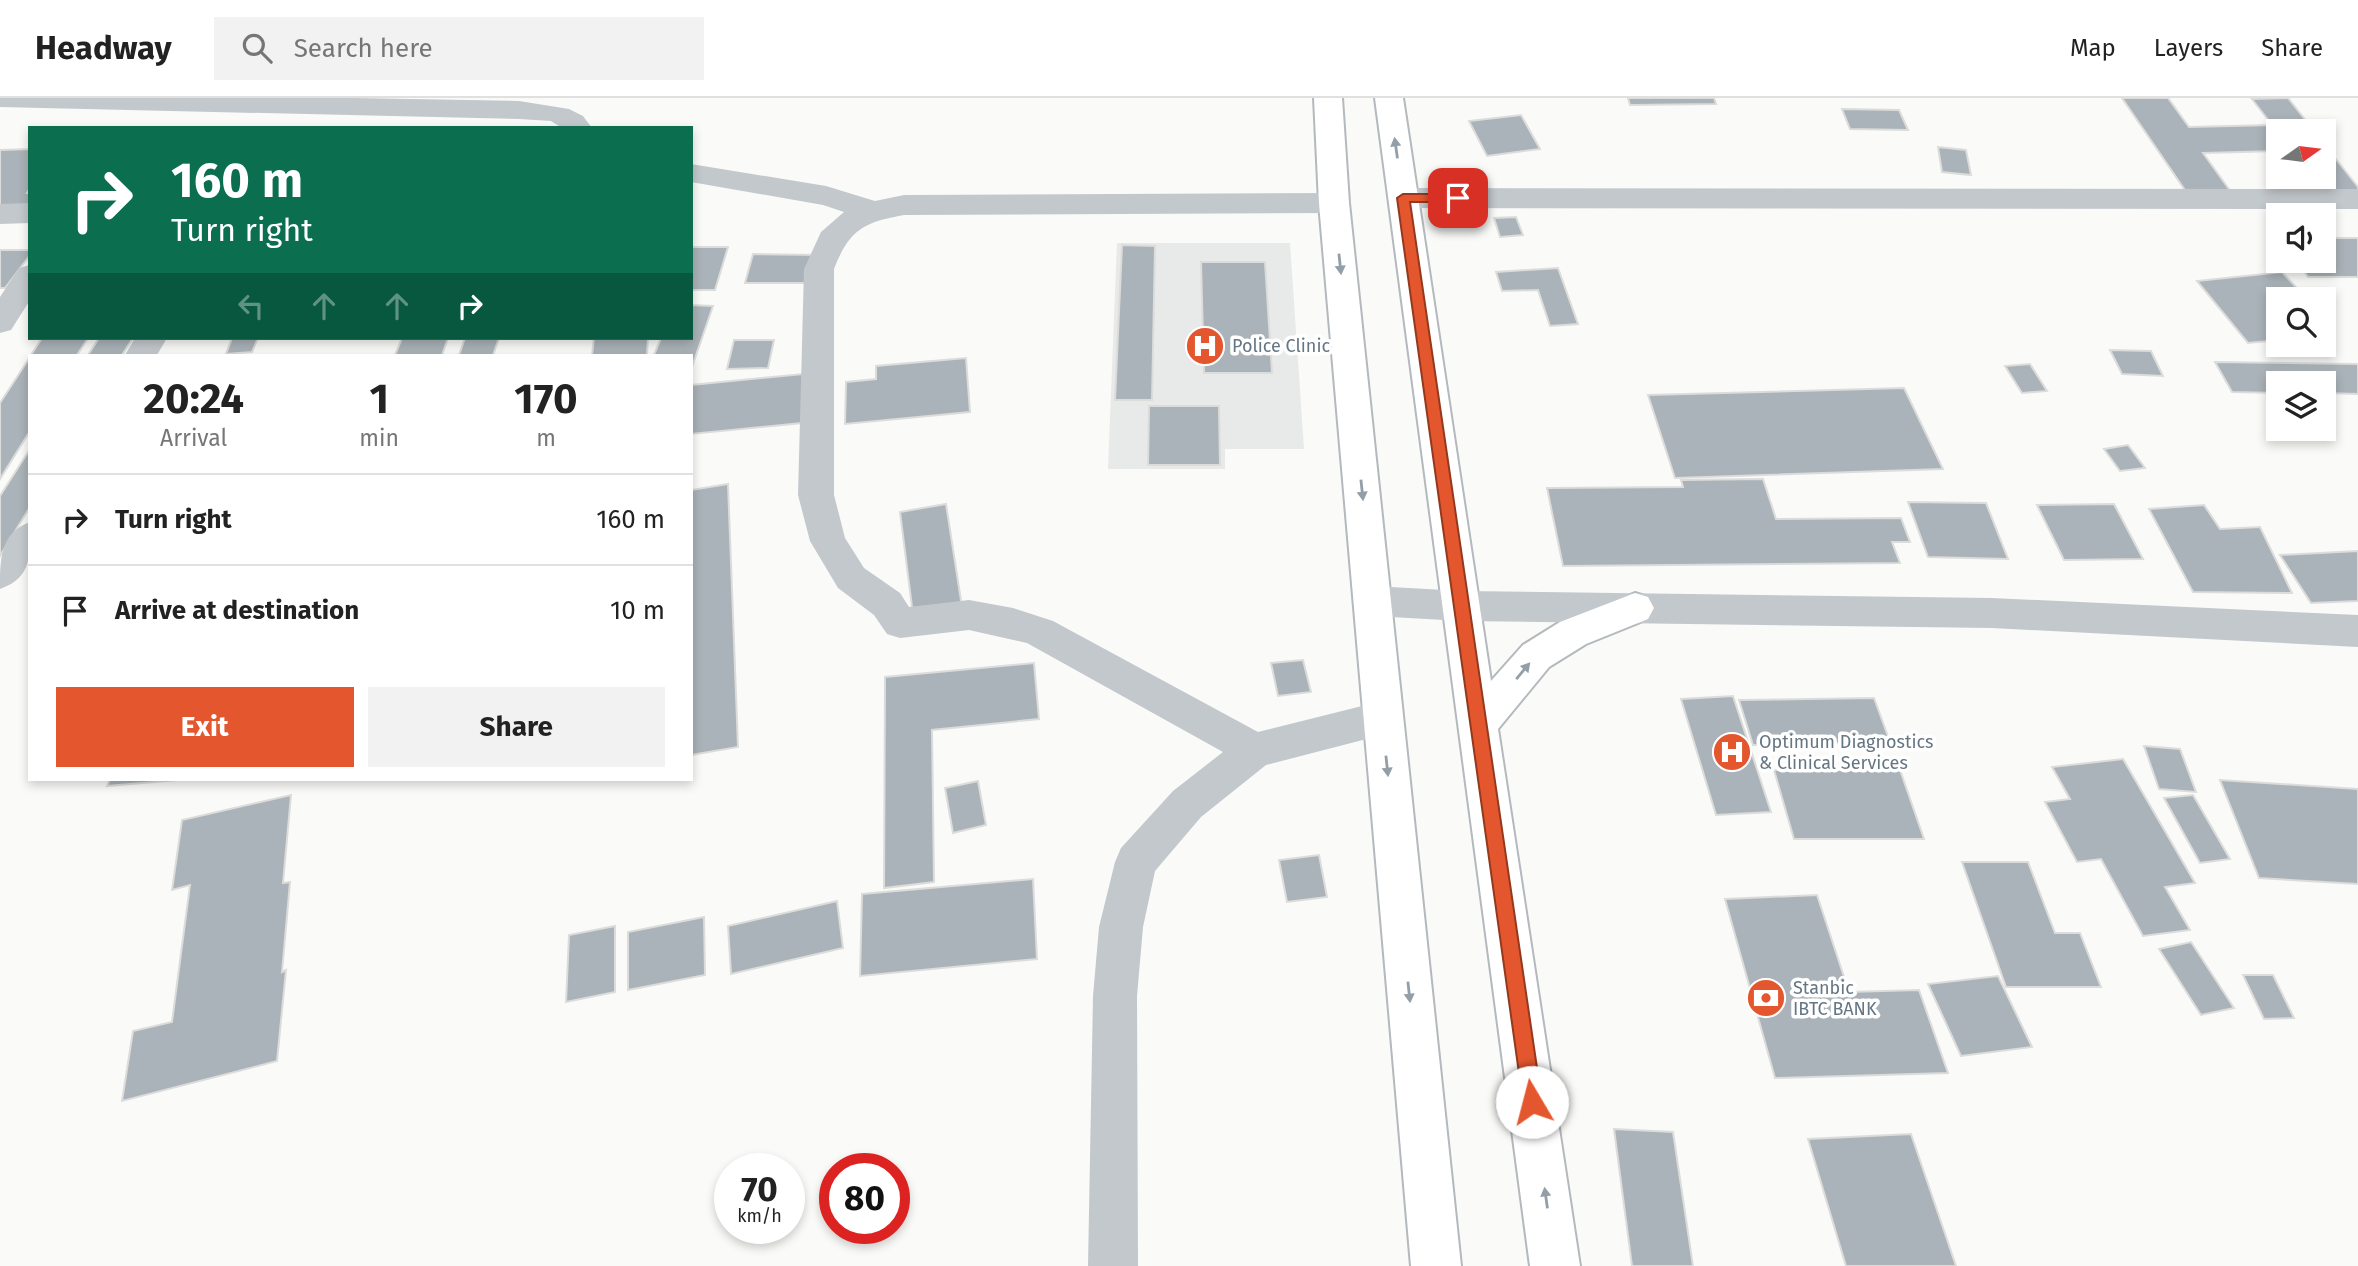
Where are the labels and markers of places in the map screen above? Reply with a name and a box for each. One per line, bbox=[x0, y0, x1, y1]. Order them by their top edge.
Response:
pin bbox=[1428, 168, 1488, 228]
hospital icon: Police Clinic bbox=[1184, 325, 1226, 367]
place label: Police Clinic bbox=[1232, 335, 1330, 357]
hospital icon: Optimum Diagnostics & Clinical Services bbox=[1711, 731, 1753, 773]
place label: Optimum Diagnostics & Clinical Services bbox=[1759, 731, 1934, 774]
bank icon: Stanbic IBTC BANK bbox=[1745, 977, 1787, 1019]
place label: Stanbic IBTC BANK bbox=[1793, 977, 1877, 1020]

